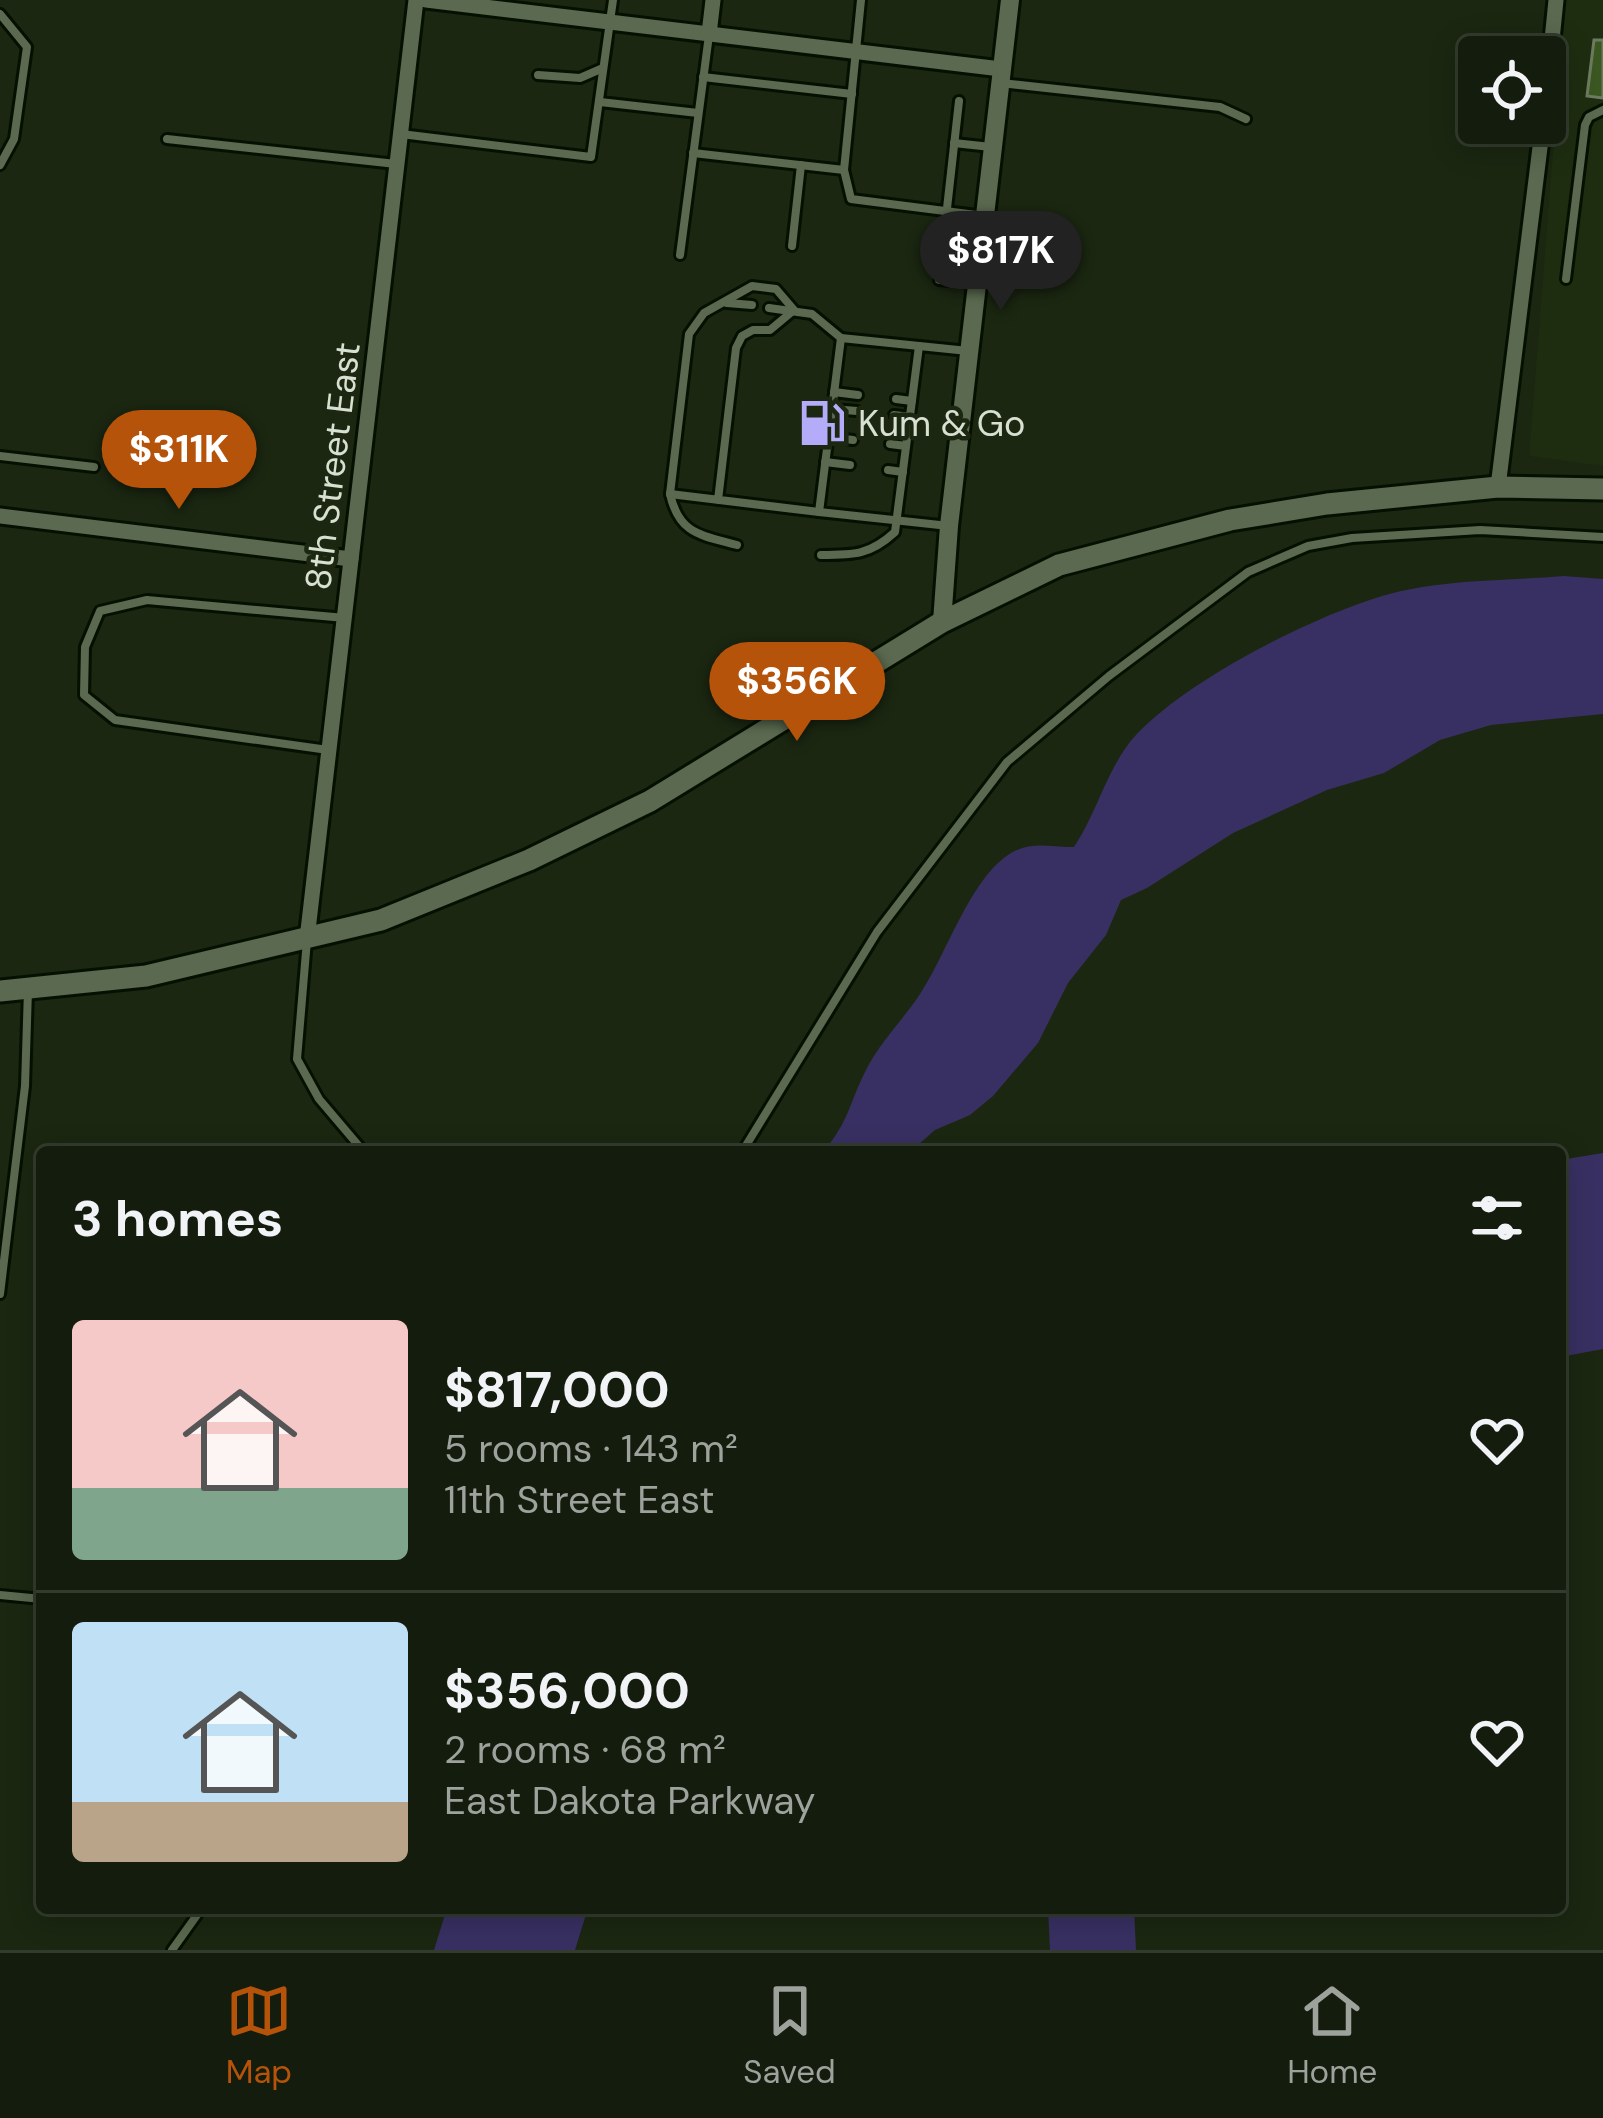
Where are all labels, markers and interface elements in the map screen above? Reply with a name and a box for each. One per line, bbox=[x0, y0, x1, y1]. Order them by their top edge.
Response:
map controls bbox=[1458, 36, 1566, 144]
button: locate bbox=[1458, 36, 1566, 144]
pin: $817K bbox=[917, 211, 1085, 313]
text: $817K bbox=[947, 224, 1055, 275]
street label: 8th Street East bbox=[294, 340, 371, 593]
fuel station icon: Kum & Go bbox=[797, 398, 847, 448]
place label: Kum & Go bbox=[858, 400, 1025, 447]
pin: $311K bbox=[95, 410, 263, 512]
text: $311K bbox=[129, 423, 229, 474]
pin: $356K bbox=[713, 642, 881, 744]
text: $356K bbox=[736, 655, 858, 706]
text: 3 homes bbox=[72, 1185, 283, 1252]
icon: filters bbox=[1464, 1185, 1530, 1251]
text: $817,000 bbox=[444, 1356, 670, 1423]
icon: home bbox=[168, 1368, 312, 1512]
icon: heart bbox=[1464, 1407, 1530, 1473]
text: 5 rooms · 143 m² bbox=[444, 1423, 738, 1474]
text: 11th Street East bbox=[444, 1474, 715, 1525]
text: $356,000 bbox=[444, 1657, 690, 1724]
icon: home bbox=[168, 1670, 312, 1814]
icon: heart bbox=[1464, 1709, 1530, 1775]
text: 2 rooms · 68 m² bbox=[444, 1724, 726, 1775]
text: East Dakota Parkway bbox=[444, 1775, 816, 1826]
tab: Map bbox=[226, 1978, 292, 2093]
tab: Saved bbox=[743, 1978, 836, 2093]
tab: Home bbox=[1287, 1978, 1377, 2093]

